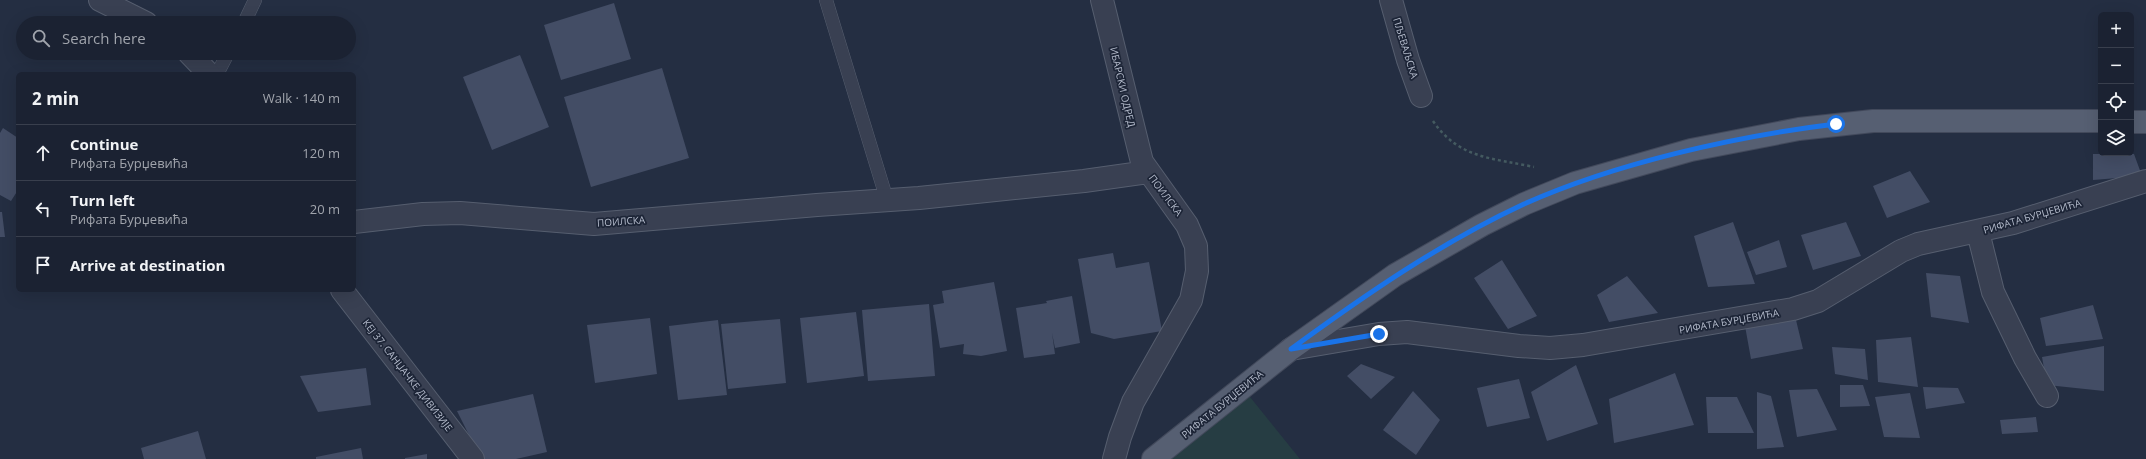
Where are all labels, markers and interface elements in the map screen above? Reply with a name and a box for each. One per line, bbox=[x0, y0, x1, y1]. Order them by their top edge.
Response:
map controls bbox=[2098, 12, 2134, 156]
button: + bbox=[2098, 12, 2134, 48]
search box bbox=[16, 16, 356, 60]
street label: ПЉЕВАЉСКА bbox=[1390, 16, 1422, 81]
icon: search bbox=[30, 27, 52, 49]
text: Search here bbox=[62, 28, 146, 48]
street label: ИБАРСКИ ОДРЕД bbox=[1107, 46, 1139, 129]
button: − bbox=[2098, 48, 2134, 84]
button: locate bbox=[2098, 84, 2134, 120]
text: 2 min bbox=[32, 87, 79, 110]
text: Walk · 140 m bbox=[263, 89, 340, 107]
route start bbox=[1827, 115, 1845, 133]
button: layers bbox=[2098, 120, 2134, 156]
text: Continue bbox=[70, 134, 138, 154]
icon: ahead bbox=[32, 142, 54, 164]
text: 120 m bbox=[302, 144, 340, 162]
text: Рифата Бурџевића bbox=[70, 154, 188, 172]
street label: ПОИЛСКА bbox=[1146, 171, 1187, 219]
text: Turn left bbox=[70, 190, 135, 210]
street label: РИФАТА БУРЏЕВИЋА bbox=[1981, 195, 2083, 237]
icon: left bbox=[32, 198, 54, 220]
text: 20 m bbox=[310, 200, 340, 218]
text: Рифата Бурџевића bbox=[70, 210, 188, 228]
street label: ПОИЛСКА bbox=[596, 212, 646, 230]
icon: arrive bbox=[32, 254, 54, 276]
text: Arrive at destination bbox=[70, 255, 225, 275]
street label: РИФАТА БУРЏЕВИЋА bbox=[1678, 305, 1781, 337]
street label: КЕЈ 37. САНЏАЧКЕ ДИВИЗИЈЕ bbox=[360, 316, 456, 434]
route end bbox=[1370, 325, 1388, 343]
street label: РИФАТА БУРЏЕВИЋА bbox=[1178, 366, 1266, 441]

